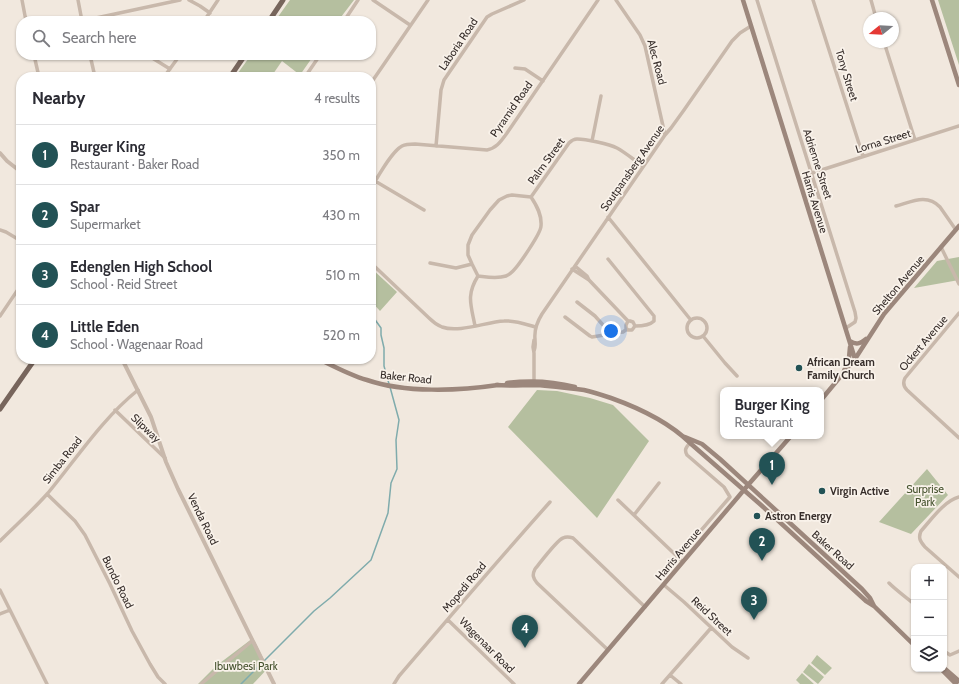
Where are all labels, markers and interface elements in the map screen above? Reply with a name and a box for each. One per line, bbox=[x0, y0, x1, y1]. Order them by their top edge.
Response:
north arrow bbox=[863, 12, 899, 48]
street label: Laboria Road bbox=[435, 15, 481, 73]
search box bbox=[16, 16, 376, 60]
icon: search bbox=[30, 27, 52, 49]
text: Search here bbox=[62, 29, 137, 47]
street label: Alec Road bbox=[644, 38, 670, 86]
street label: Tony Street bbox=[833, 47, 862, 103]
street label: Pyramid Road bbox=[487, 78, 535, 140]
text: Nearby bbox=[32, 88, 85, 108]
text: 4 results bbox=[314, 90, 360, 106]
street label: Soutpansberg Avenue bbox=[597, 122, 667, 214]
street label: Lorna Street bbox=[854, 126, 913, 156]
street label: Adrienne Street bbox=[800, 127, 836, 201]
street label: Palm Street bbox=[524, 135, 568, 187]
text: Burger King bbox=[70, 138, 145, 156]
text: 1 bbox=[43, 147, 47, 163]
text: 350 m bbox=[323, 147, 360, 163]
text: Restaurant · Baker Road bbox=[70, 156, 199, 172]
street label: Harris Avenue bbox=[799, 169, 831, 235]
text: Spar bbox=[70, 198, 100, 216]
text: 2 bbox=[42, 207, 48, 223]
text: 430 m bbox=[322, 207, 360, 223]
text: Supermarket bbox=[70, 216, 141, 232]
street label: Shelton Avenue bbox=[869, 252, 927, 318]
text: Edenglen High School bbox=[70, 258, 212, 276]
text: 3 bbox=[41, 267, 49, 283]
text: 510 m bbox=[325, 267, 360, 283]
text: School · Reid Street bbox=[70, 276, 177, 292]
street label: Ockert Avenue bbox=[896, 312, 951, 374]
text: Little Eden bbox=[70, 318, 139, 336]
your location bbox=[601, 321, 621, 341]
text: 4 bbox=[41, 327, 49, 343]
text: 520 m bbox=[323, 327, 360, 343]
text: School · Wagenaar Road bbox=[70, 336, 203, 352]
place label: African Dream Family Church bbox=[807, 355, 875, 382]
marker: African Dream Family Church bbox=[794, 363, 804, 373]
street label: Baker Road bbox=[379, 367, 433, 387]
popup bbox=[720, 387, 824, 439]
text: Burger King bbox=[734, 396, 810, 414]
street label: Slipway bbox=[128, 410, 164, 446]
text: Restaurant bbox=[734, 414, 793, 430]
street label: Simba Road bbox=[39, 434, 85, 486]
pin: 1 bbox=[759, 452, 785, 485]
park label: Surprise Park bbox=[906, 482, 944, 509]
place label: Virgin Active bbox=[830, 484, 889, 498]
marker: Virgin Active bbox=[817, 486, 827, 496]
street label: Venda Road bbox=[185, 491, 221, 547]
place label: Astron Energy bbox=[765, 509, 832, 523]
marker: Astron Energy bbox=[752, 511, 762, 521]
street label: Harris Avenue bbox=[652, 525, 704, 583]
street label: Baker Road bbox=[809, 527, 857, 573]
pin: 2 bbox=[749, 528, 775, 561]
street label: Bundo Road bbox=[99, 553, 137, 611]
street label: Mopedi Road bbox=[439, 559, 489, 615]
map controls bbox=[911, 564, 947, 672]
button: + bbox=[911, 564, 947, 600]
pin: 3 bbox=[741, 587, 767, 620]
street label: Reid Street bbox=[688, 593, 736, 639]
button: − bbox=[911, 600, 947, 636]
street label: Wagenaar Road bbox=[456, 614, 518, 676]
pin: 4 bbox=[512, 615, 538, 648]
button: layers bbox=[911, 636, 947, 672]
park label: Ibuwbesi Park bbox=[214, 659, 278, 673]

